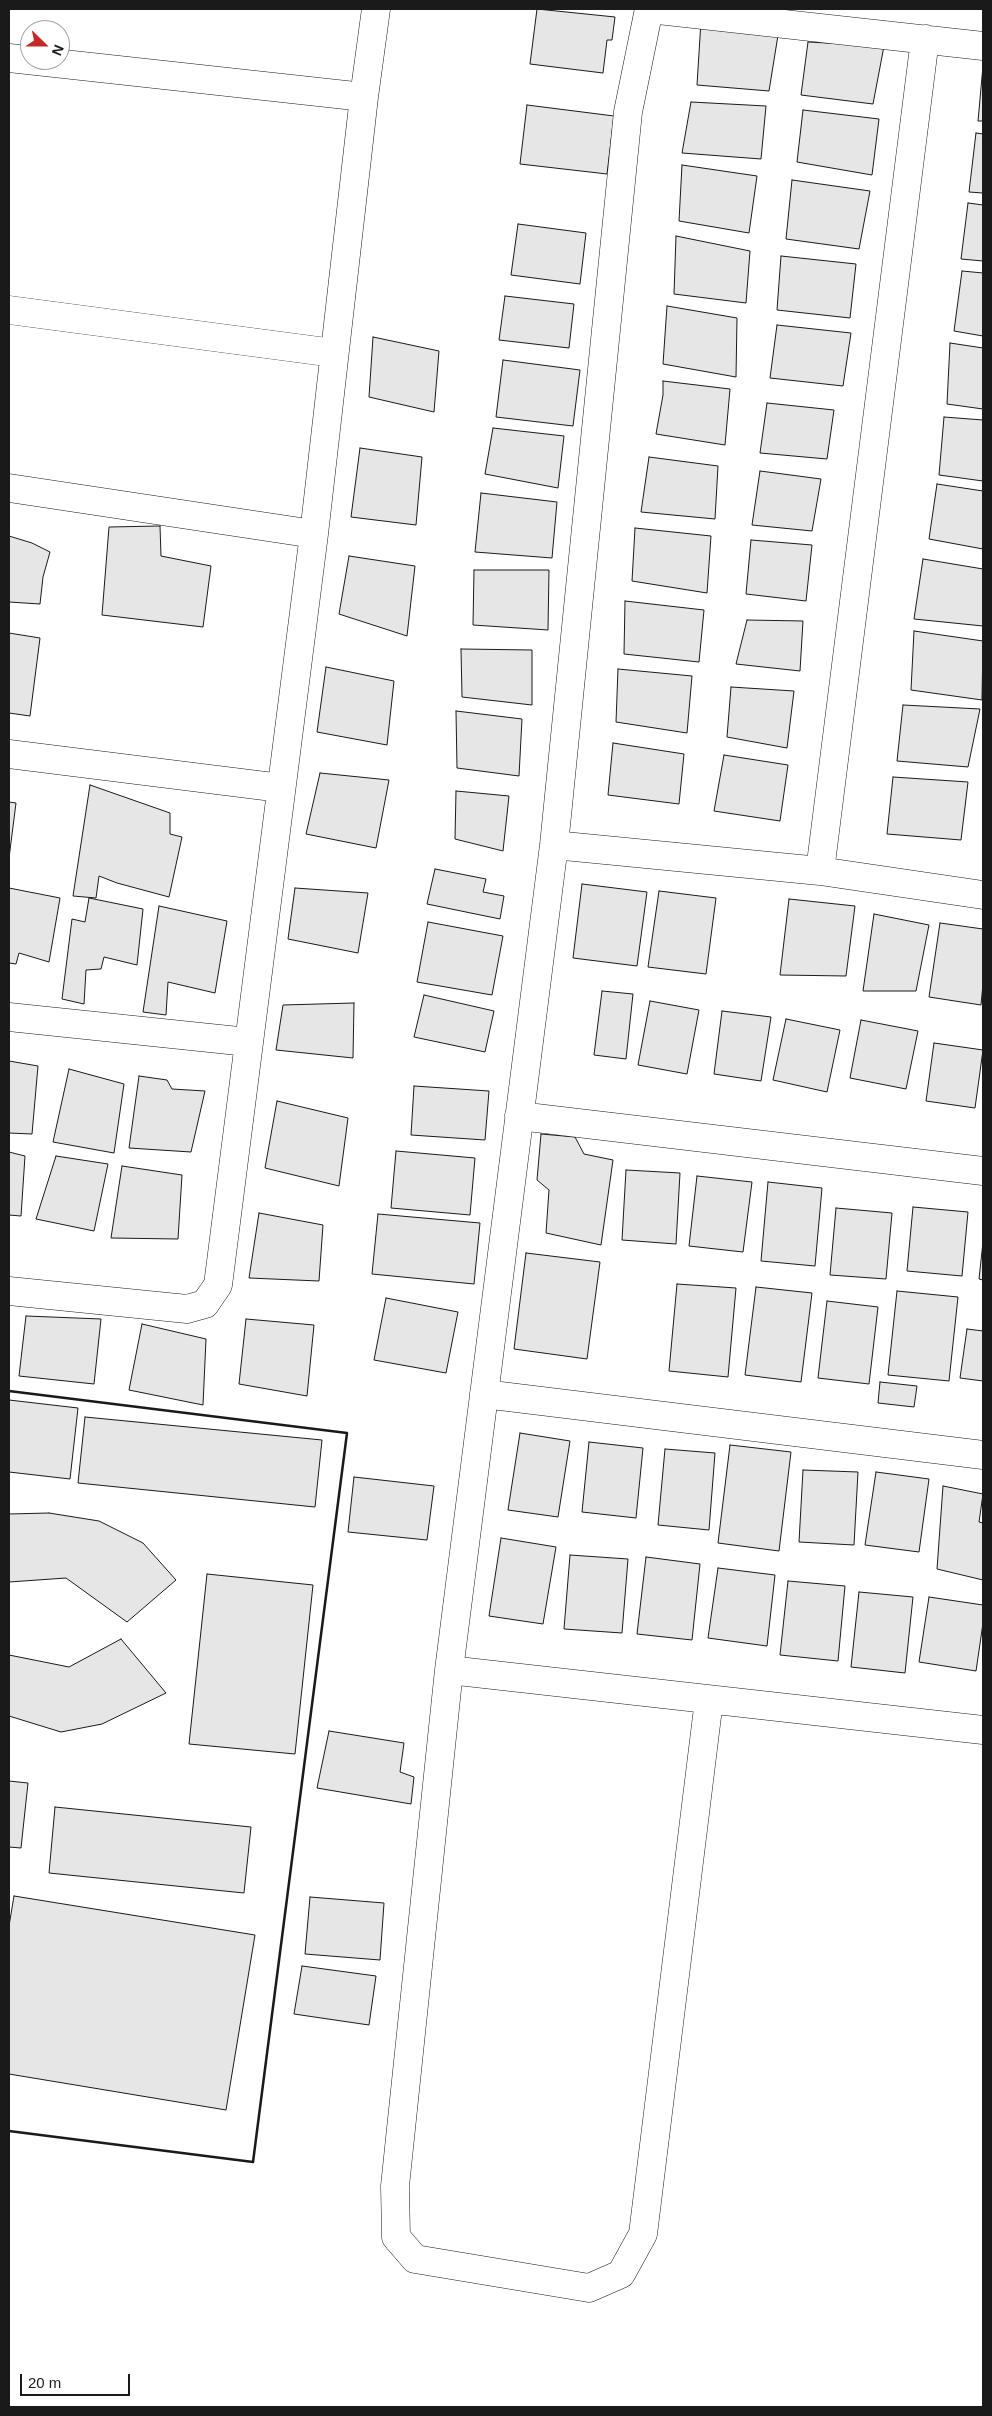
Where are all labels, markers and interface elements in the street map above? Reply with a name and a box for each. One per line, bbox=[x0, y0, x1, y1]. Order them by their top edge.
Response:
north arrow bbox=[20, 20, 70, 70]
text: N bbox=[49, 43, 67, 58]
scale bar bbox=[22, 2364, 132, 2396]
text: 20 m bbox=[28, 2374, 61, 2391]

